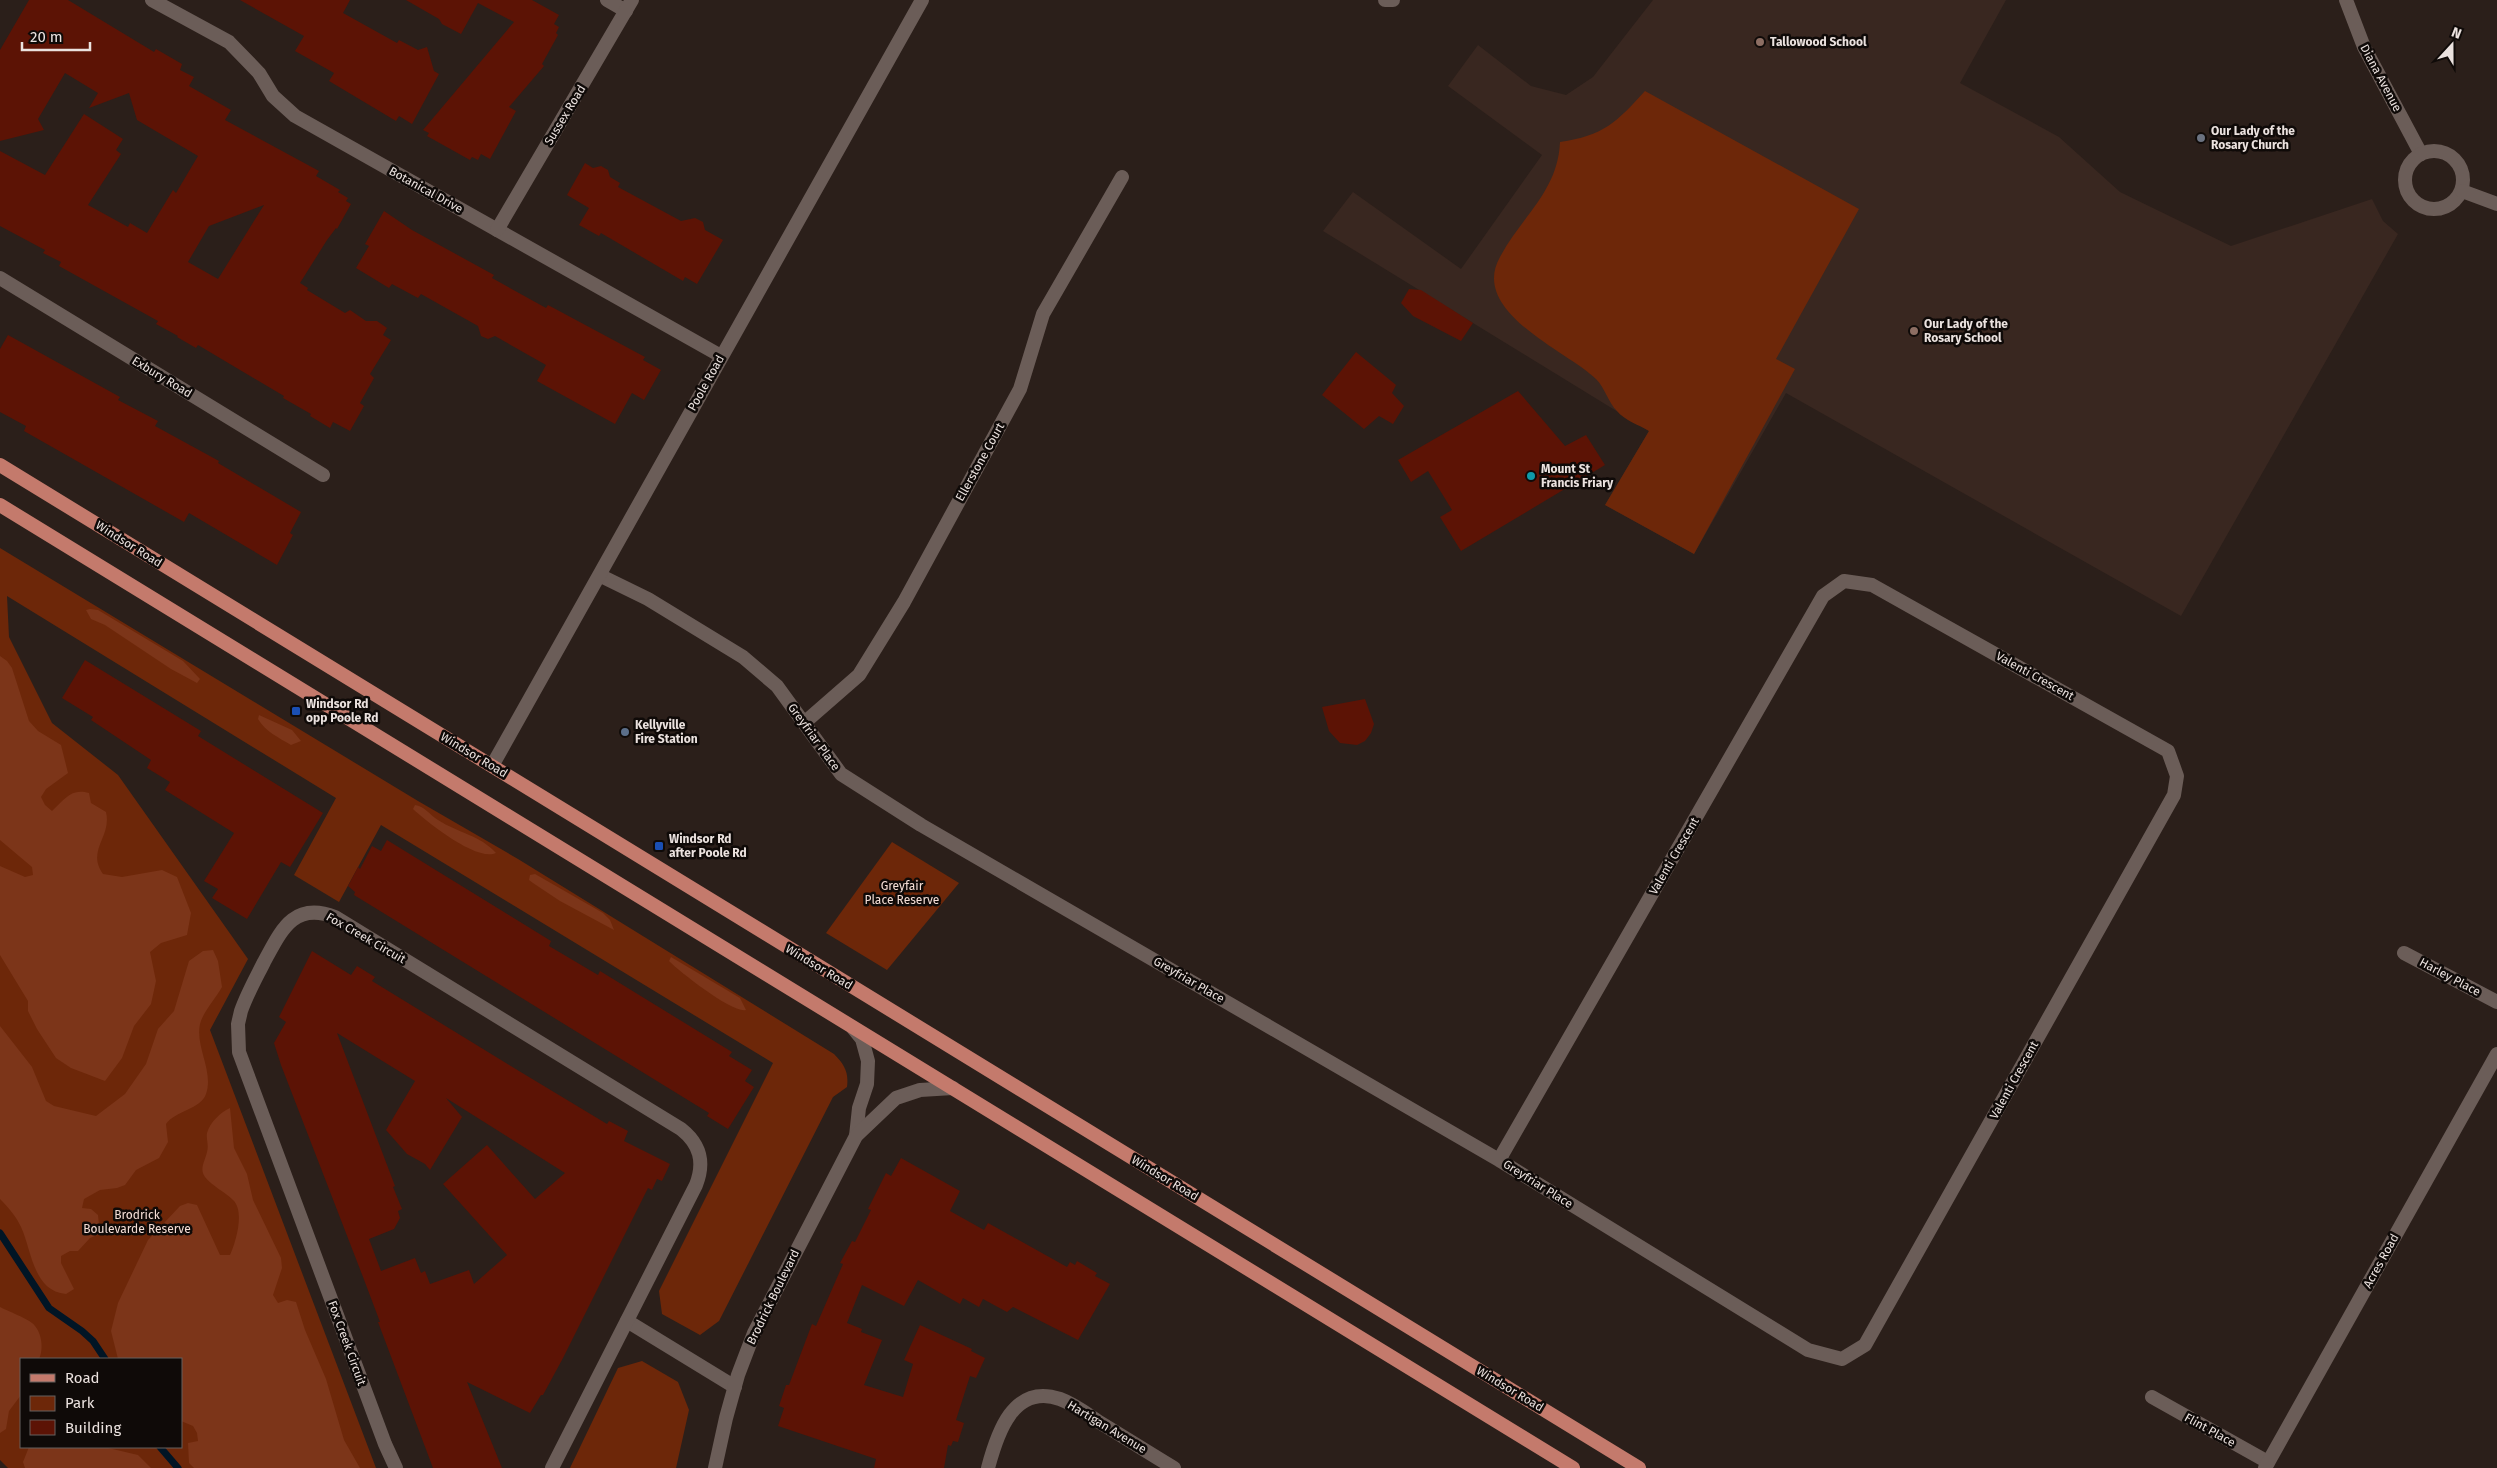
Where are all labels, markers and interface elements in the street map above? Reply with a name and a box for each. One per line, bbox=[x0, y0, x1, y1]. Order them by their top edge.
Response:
scale bar bbox=[22, 20, 90, 52]
north arrow bbox=[2427, 20, 2477, 70]
text: N bbox=[2449, 24, 2464, 43]
text: 20 m bbox=[30, 28, 63, 46]
place label: Tallowood School bbox=[1770, 35, 1867, 49]
marker: Tallowood School bbox=[1754, 36, 1766, 48]
street label: Diana Avenue bbox=[2357, 42, 2405, 114]
street label: Sussex Road bbox=[542, 82, 588, 148]
place label: Our Lady of the Rosary Church bbox=[2211, 124, 2295, 152]
marker: Our Lady of the Rosary Church bbox=[2195, 132, 2207, 144]
street label: Botanical Drive bbox=[387, 164, 465, 216]
place label: Our Lady of the Rosary School bbox=[1924, 317, 2008, 345]
marker: Our Lady of the Rosary School bbox=[1908, 325, 1920, 337]
street label: Poole Road bbox=[685, 353, 727, 413]
street label: Exbury Road bbox=[129, 354, 195, 400]
street label: Ellerstone Court bbox=[953, 420, 1008, 504]
place label: Mount St Francis Friary bbox=[1541, 462, 1614, 490]
marker: Mount St Francis Friary bbox=[1525, 470, 1537, 482]
street label: Windsor Road bbox=[93, 518, 165, 570]
street label: Valenti Crescent bbox=[1994, 649, 2077, 704]
place label: Windsor Rd opp Poole Rd bbox=[306, 697, 378, 725]
street label: Greyfriar Place bbox=[785, 701, 843, 773]
marker: Windsor Rd opp Poole Rd bbox=[290, 705, 302, 717]
place label: Kellyville Fire Station bbox=[635, 718, 698, 746]
marker: Kellyville Fire Station bbox=[619, 726, 631, 738]
street label: Windsor Road bbox=[438, 730, 510, 780]
street label: Valenti Crescent bbox=[1646, 814, 1702, 897]
place label: Windsor Rd after Poole Rd bbox=[669, 832, 747, 860]
marker: Windsor Rd after Poole Rd bbox=[653, 840, 665, 852]
park label: Greyfair Place Reserve bbox=[865, 879, 939, 907]
street label: Fox Creek Circuit bbox=[324, 910, 409, 967]
street label: Windsor Road bbox=[783, 942, 855, 992]
street label: Greyfriar Place bbox=[1151, 954, 1227, 1006]
street label: Harley Place bbox=[2417, 955, 2483, 999]
street label: Valenti Crescent bbox=[1987, 1038, 2042, 1121]
street label: Windsor Road bbox=[1129, 1153, 1201, 1203]
street label: Greyfriar Place bbox=[1501, 1157, 1575, 1211]
park label: Brodrick Boulevarde Reserve bbox=[83, 1208, 191, 1236]
street label: Acres Road bbox=[2360, 1231, 2402, 1291]
street label: Brodrick Boulevard bbox=[744, 1247, 802, 1347]
street label: Fox Creek Circuit bbox=[325, 1299, 369, 1388]
legend bbox=[20, 1358, 182, 1448]
street label: Windsor Road bbox=[1474, 1364, 1546, 1414]
text: Road bbox=[65, 1369, 100, 1387]
text: Park bbox=[65, 1394, 95, 1412]
street label: Hartigan Avenue bbox=[1065, 1398, 1149, 1456]
street label: Flint Place bbox=[2182, 1410, 2238, 1450]
text: Building bbox=[65, 1419, 121, 1437]

